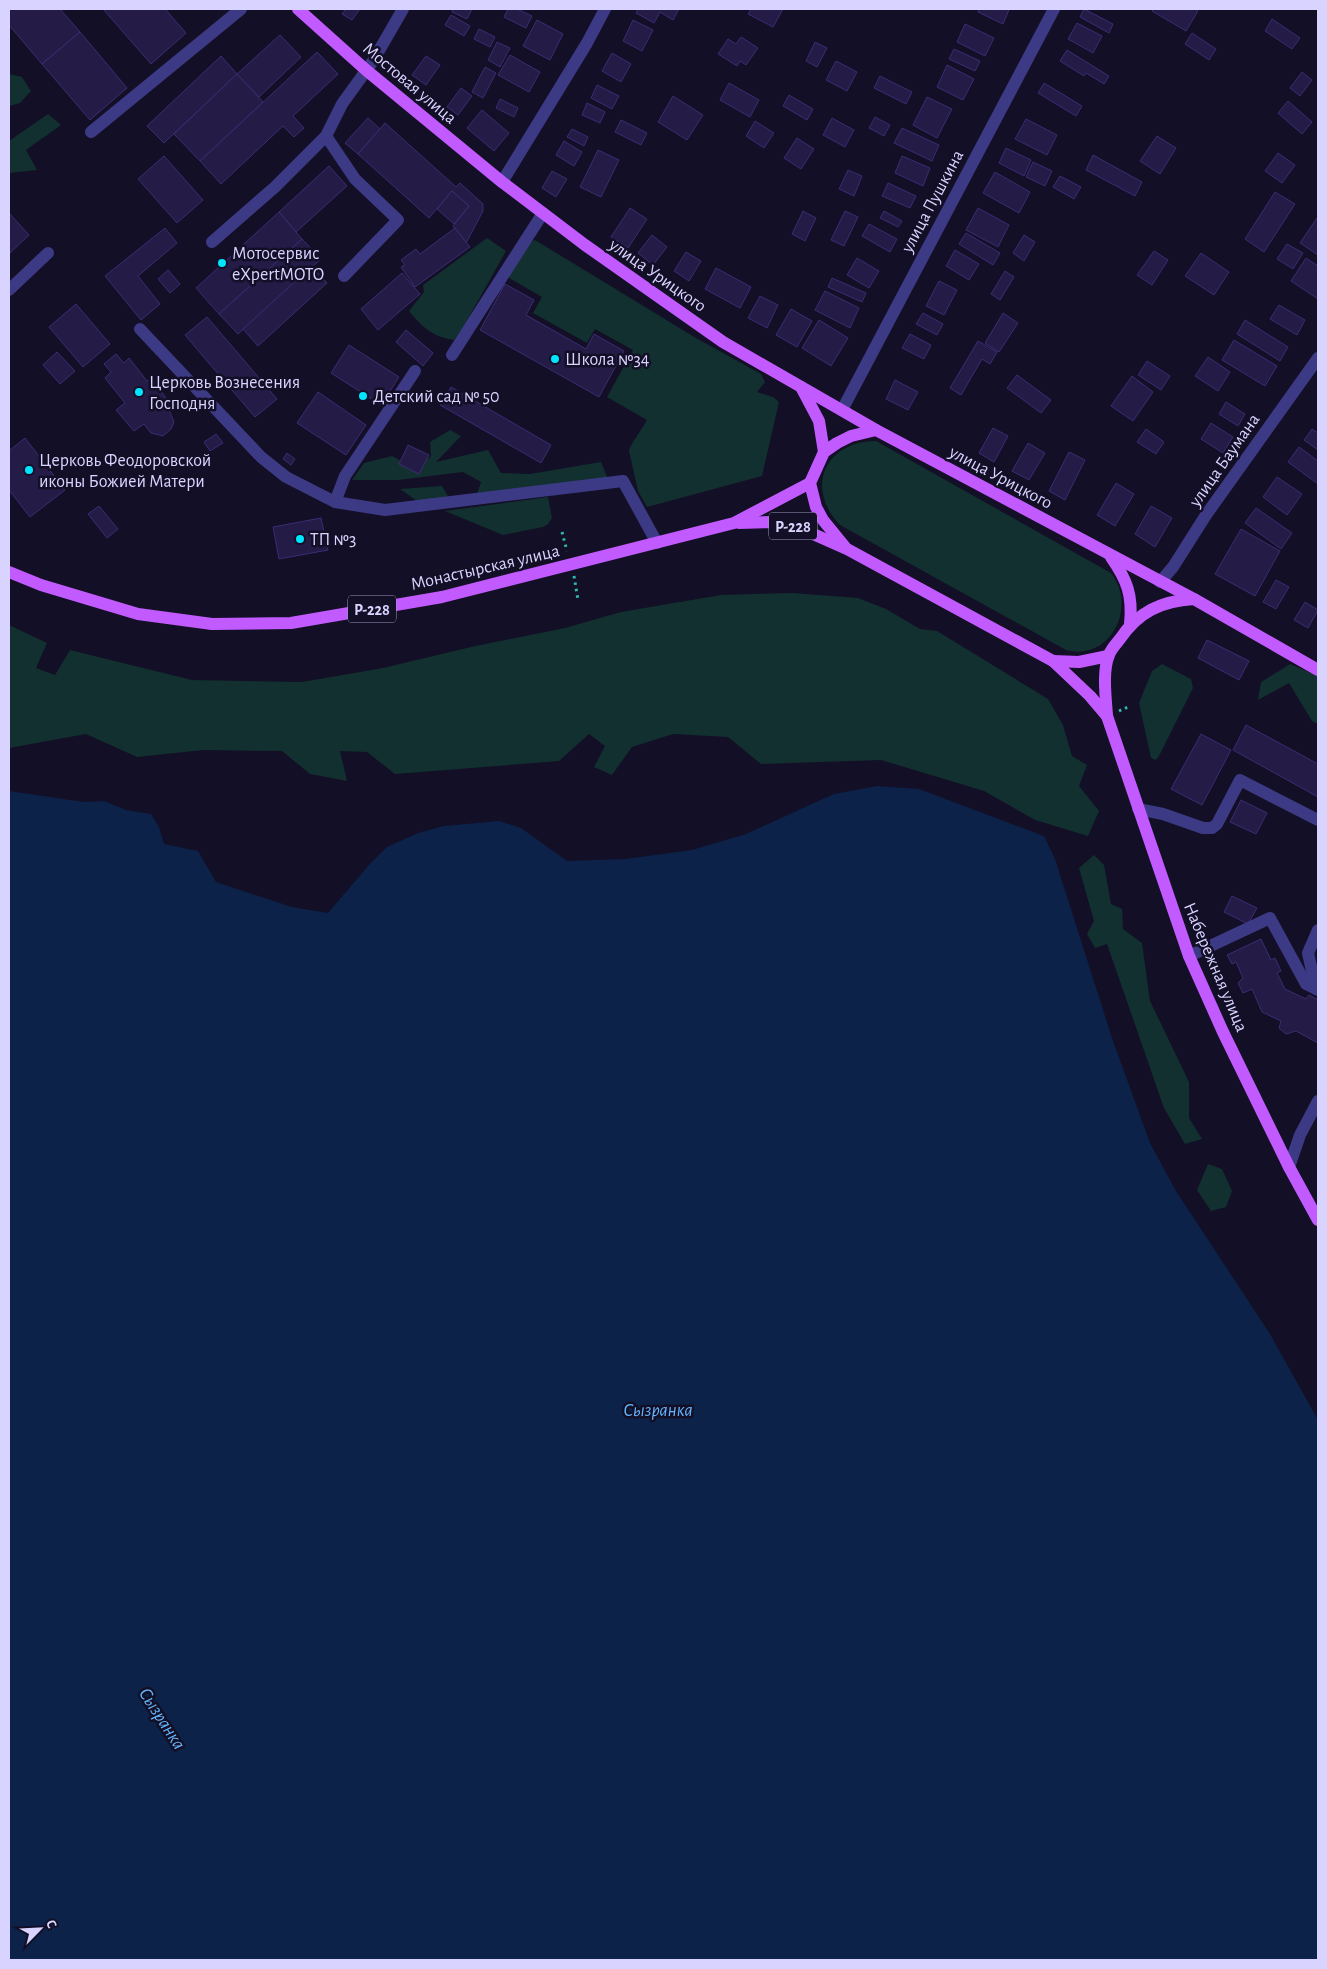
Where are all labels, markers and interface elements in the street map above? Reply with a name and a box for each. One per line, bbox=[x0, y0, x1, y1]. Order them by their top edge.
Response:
street label: Мостовая улица bbox=[359, 40, 460, 128]
street label: улица Пушкина bbox=[898, 147, 967, 256]
street label: улица Урицкого bbox=[605, 235, 709, 316]
place label: Мотосервис eXpertMOTO bbox=[232, 245, 324, 284]
marker: Мотосервис eXpertMOTO bbox=[216, 257, 228, 269]
place label: Школа №34 bbox=[565, 351, 650, 369]
marker: Школа №34 bbox=[549, 353, 561, 365]
place label: Церковь Вознесения Господня bbox=[149, 374, 300, 413]
marker: Церковь Вознесения Господня bbox=[133, 386, 145, 398]
place label: Детский сад № 50 bbox=[373, 388, 500, 406]
marker: Детский сад № 50 bbox=[357, 390, 369, 402]
street label: улица Баумана bbox=[1186, 411, 1263, 511]
street label: улица Урицкого bbox=[945, 443, 1055, 513]
place label: Церковь Феодоровской иконы Божией Матери bbox=[39, 452, 211, 491]
marker: Церковь Феодоровской иконы Божией Матери bbox=[23, 464, 35, 476]
road number: Р-228 bbox=[769, 512, 817, 540]
place label: ТП №3 bbox=[310, 531, 357, 549]
marker: ТП №3 bbox=[294, 533, 306, 545]
street label: Монастырская улица bbox=[409, 542, 561, 594]
road number: Р-228 bbox=[348, 596, 396, 622]
street label: Набережная улица bbox=[1180, 900, 1251, 1035]
water label: Сызранка bbox=[623, 1401, 693, 1420]
water label: Сызранка bbox=[135, 1685, 189, 1753]
north arrow bbox=[15, 1904, 65, 1954]
text: С bbox=[43, 1918, 59, 1931]

